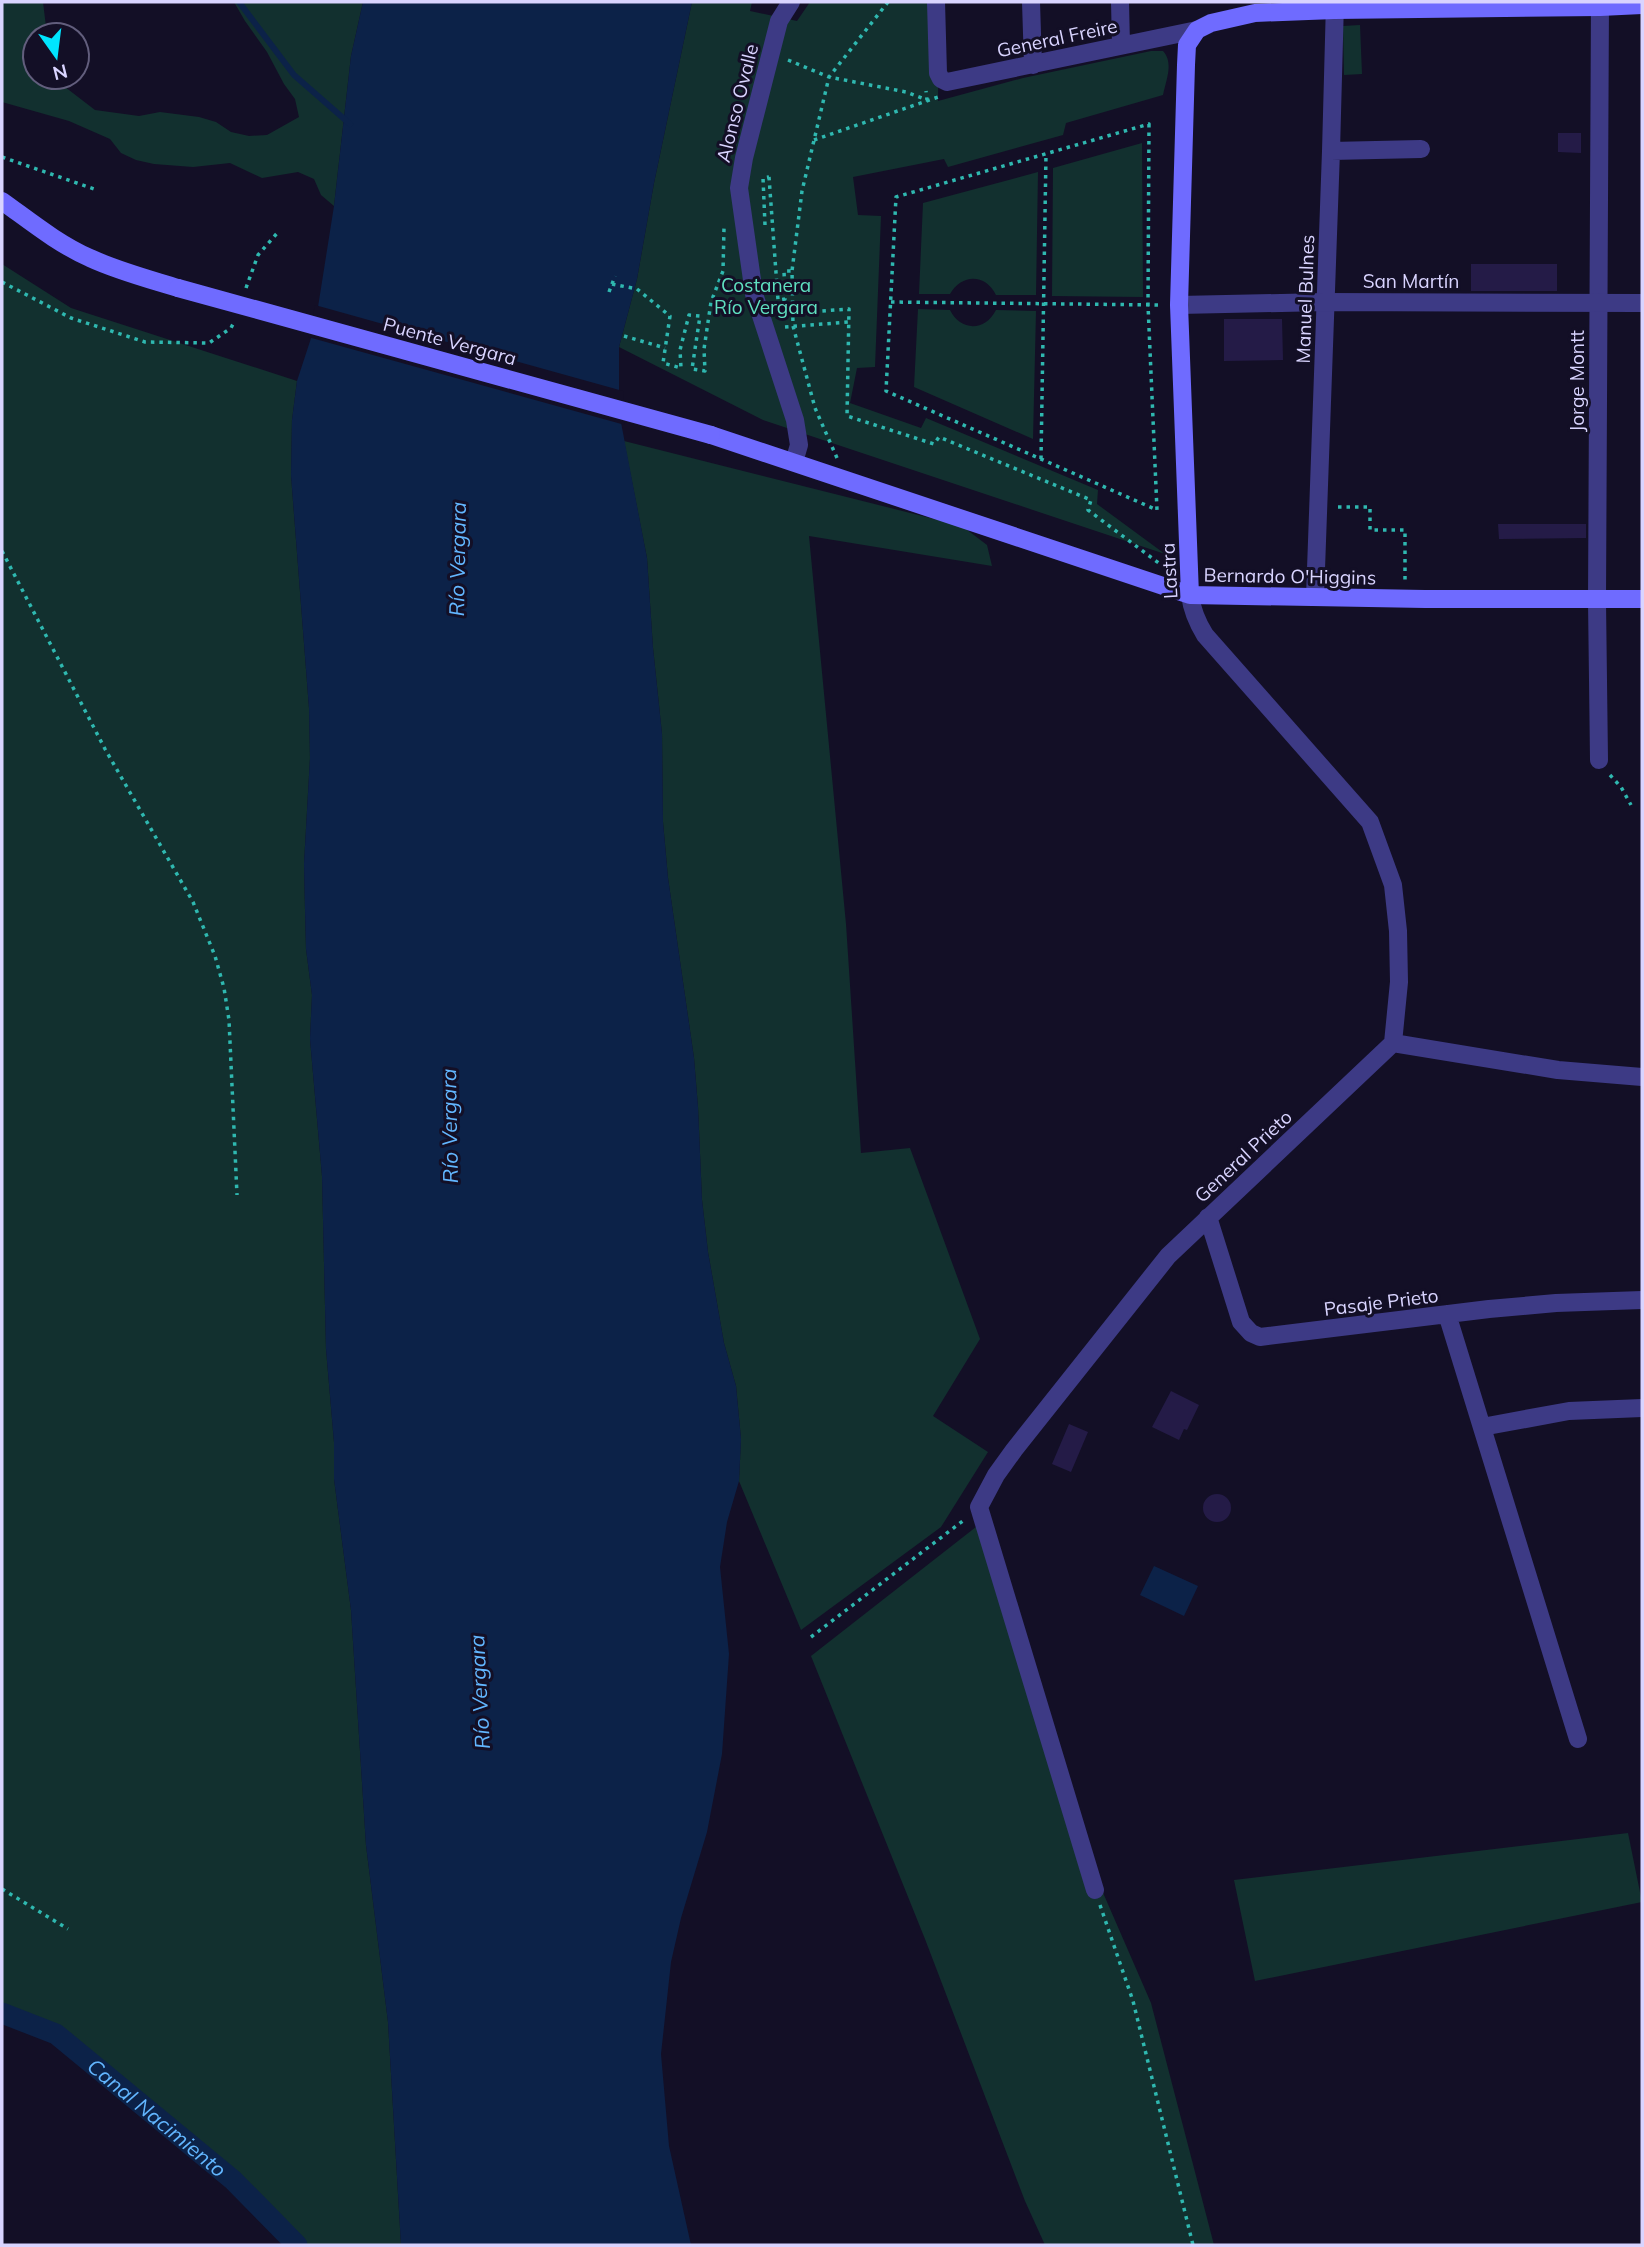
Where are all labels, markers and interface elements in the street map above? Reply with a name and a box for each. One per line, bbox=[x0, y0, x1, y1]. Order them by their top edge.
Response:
street label: General Freire bbox=[995, 14, 1119, 62]
north arrow bbox=[21, 21, 91, 91]
street label: Alonso Ovalle bbox=[711, 41, 763, 165]
text: N bbox=[50, 59, 70, 86]
street label: Manuel Bulnes bbox=[1291, 234, 1319, 364]
street label: San Martín bbox=[1363, 269, 1459, 293]
park label: Costanera Río Vergara bbox=[714, 273, 818, 319]
street label: Puente Vergara bbox=[381, 312, 519, 370]
street label: Jorge Montt bbox=[1565, 330, 1589, 432]
water label: Río Vergara bbox=[443, 501, 471, 617]
street label: Lastra bbox=[1156, 542, 1182, 600]
street label: Bernardo O'Higgins bbox=[1203, 562, 1377, 590]
water label: Río Vergara bbox=[435, 1068, 463, 1184]
street label: General Prieto bbox=[1189, 1105, 1297, 1207]
street label: Pasaje Prieto bbox=[1322, 1283, 1440, 1321]
water label: Río Vergara bbox=[463, 1634, 495, 1750]
water label: Canal Nacimiento bbox=[82, 2053, 232, 2182]

